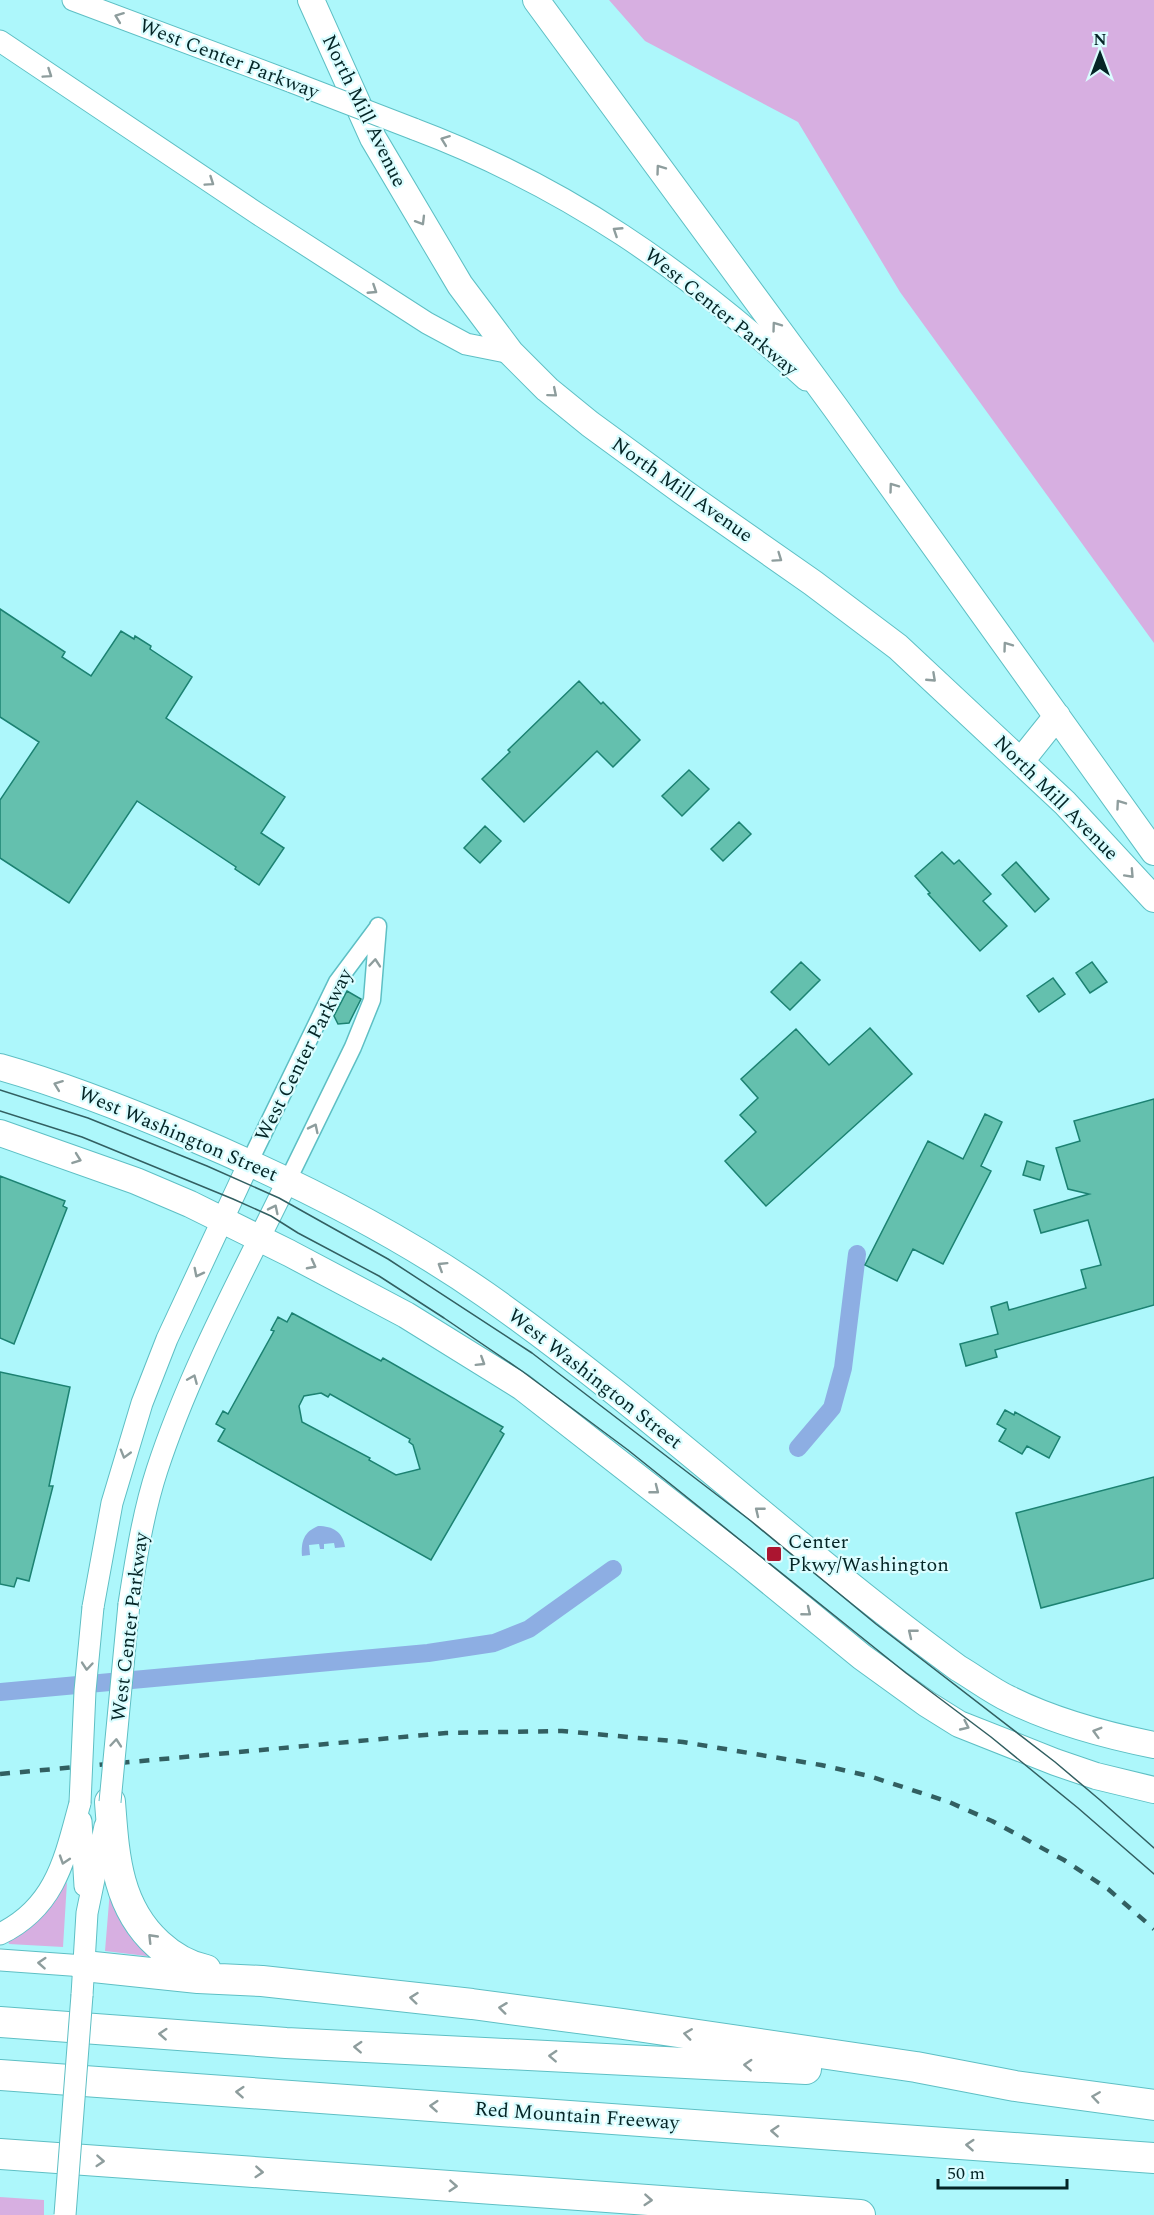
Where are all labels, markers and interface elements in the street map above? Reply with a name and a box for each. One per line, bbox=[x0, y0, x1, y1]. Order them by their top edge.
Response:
street label: West Center Parkway bbox=[135, 11, 325, 108]
one-way arrow bbox=[114, 12, 125, 25]
north arrow bbox=[1070, 24, 1130, 84]
text: N bbox=[1093, 28, 1107, 52]
street label: North Mill Avenue bbox=[314, 30, 414, 192]
one-way arrow bbox=[42, 66, 53, 77]
one-way arrow bbox=[440, 135, 451, 148]
one-way arrow bbox=[656, 165, 667, 176]
one-way arrow bbox=[204, 175, 215, 186]
one-way arrow bbox=[413, 215, 425, 225]
one-way arrow bbox=[613, 226, 623, 238]
street label: West Center Parkway bbox=[638, 240, 806, 384]
one-way arrow bbox=[367, 282, 377, 294]
one-way arrow bbox=[772, 322, 783, 333]
one-way arrow bbox=[546, 386, 557, 397]
street label: North Mill Avenue bbox=[605, 430, 759, 550]
one-way arrow bbox=[889, 483, 900, 494]
one-way arrow bbox=[772, 551, 783, 562]
one-way arrow bbox=[1003, 641, 1014, 652]
one-way arrow bbox=[925, 671, 935, 682]
street label: North Mill Avenue bbox=[986, 728, 1126, 868]
one-way arrow bbox=[1116, 800, 1127, 811]
one-way arrow bbox=[1123, 866, 1134, 877]
one-way arrow bbox=[368, 959, 381, 968]
street label: West Center Parkway bbox=[247, 962, 361, 1147]
street label: West Washington Street bbox=[73, 1078, 283, 1190]
one-way arrow bbox=[54, 1080, 64, 1093]
one-way arrow bbox=[307, 1123, 319, 1134]
one-way arrow bbox=[71, 1152, 82, 1165]
one-way arrow bbox=[267, 1204, 279, 1215]
one-way arrow bbox=[306, 1258, 316, 1269]
one-way arrow bbox=[438, 1262, 448, 1274]
one-way arrow bbox=[194, 1267, 206, 1278]
street label: West Washington Street bbox=[501, 1301, 689, 1457]
one-way arrow bbox=[475, 1354, 485, 1366]
one-way arrow bbox=[186, 1375, 198, 1386]
one-way arrow bbox=[120, 1449, 133, 1459]
one-way arrow bbox=[648, 1483, 659, 1494]
one-way arrow bbox=[755, 1507, 766, 1518]
place label: Center Pkwy/Washington bbox=[788, 1527, 949, 1580]
street label: West Center Parkway bbox=[104, 1529, 157, 1723]
marker: Center Pkwy/Washington bbox=[765, 1545, 783, 1563]
one-way arrow bbox=[800, 1605, 811, 1616]
one-way arrow bbox=[907, 1629, 918, 1640]
one-way arrow bbox=[81, 1661, 94, 1670]
one-way arrow bbox=[958, 1719, 969, 1731]
one-way arrow bbox=[1092, 1727, 1103, 1739]
one-way arrow bbox=[109, 1739, 122, 1748]
one-way arrow bbox=[59, 1854, 71, 1865]
one-way arrow bbox=[148, 1934, 159, 1944]
one-way arrow bbox=[37, 1957, 46, 1970]
one-way arrow bbox=[409, 1992, 418, 2004]
one-way arrow bbox=[498, 2003, 507, 2015]
one-way arrow bbox=[159, 2028, 168, 2041]
one-way arrow bbox=[683, 2028, 693, 2040]
one-way arrow bbox=[354, 2040, 363, 2053]
one-way arrow bbox=[548, 2049, 557, 2062]
one-way arrow bbox=[743, 2059, 752, 2072]
one-way arrow bbox=[235, 2086, 244, 2099]
one-way arrow bbox=[1091, 2091, 1101, 2104]
street label: Red Mountain Freeway bbox=[474, 2094, 682, 2138]
one-way arrow bbox=[430, 2100, 439, 2113]
one-way arrow bbox=[771, 2124, 780, 2137]
one-way arrow bbox=[965, 2139, 975, 2152]
scale bar bbox=[938, 2152, 1067, 2190]
one-way arrow bbox=[96, 2154, 105, 2167]
text: 50 m bbox=[947, 2160, 985, 2187]
one-way arrow bbox=[254, 2165, 263, 2178]
one-way arrow bbox=[449, 2179, 458, 2192]
one-way arrow bbox=[643, 2193, 652, 2206]

